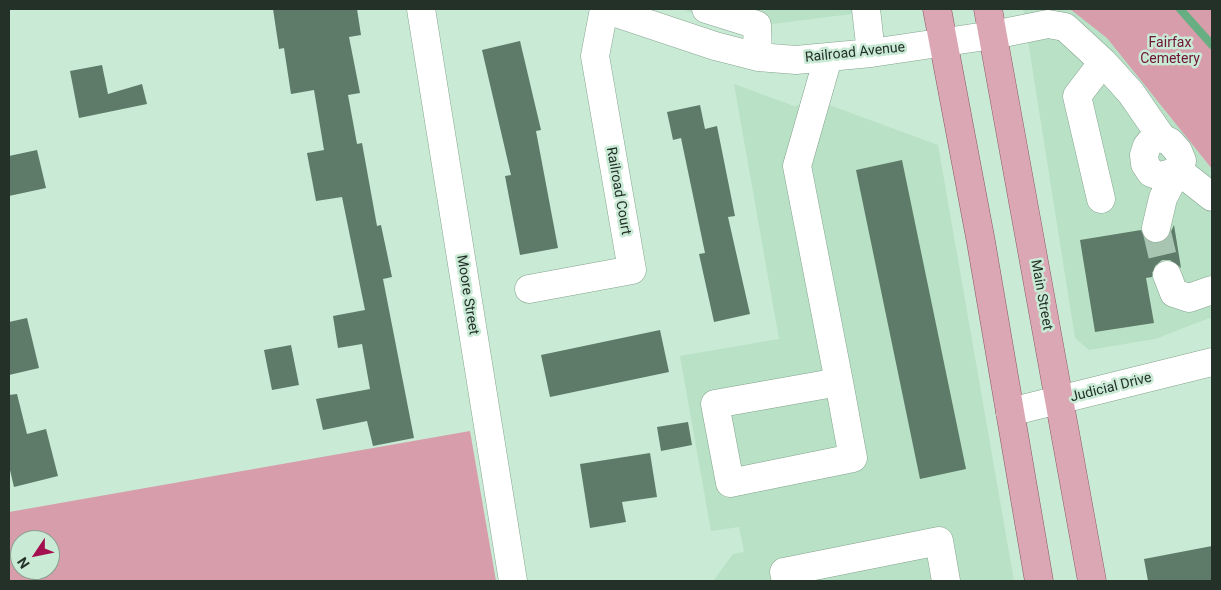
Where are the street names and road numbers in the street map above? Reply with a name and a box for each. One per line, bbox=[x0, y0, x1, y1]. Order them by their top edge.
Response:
street label: Railroad Avenue bbox=[804, 39, 906, 67]
street label: Railroad Court bbox=[602, 146, 634, 236]
street label: Moore Street bbox=[452, 254, 482, 336]
street label: Main Street bbox=[1027, 258, 1055, 332]
street label: Judicial Drive bbox=[1068, 370, 1154, 406]

